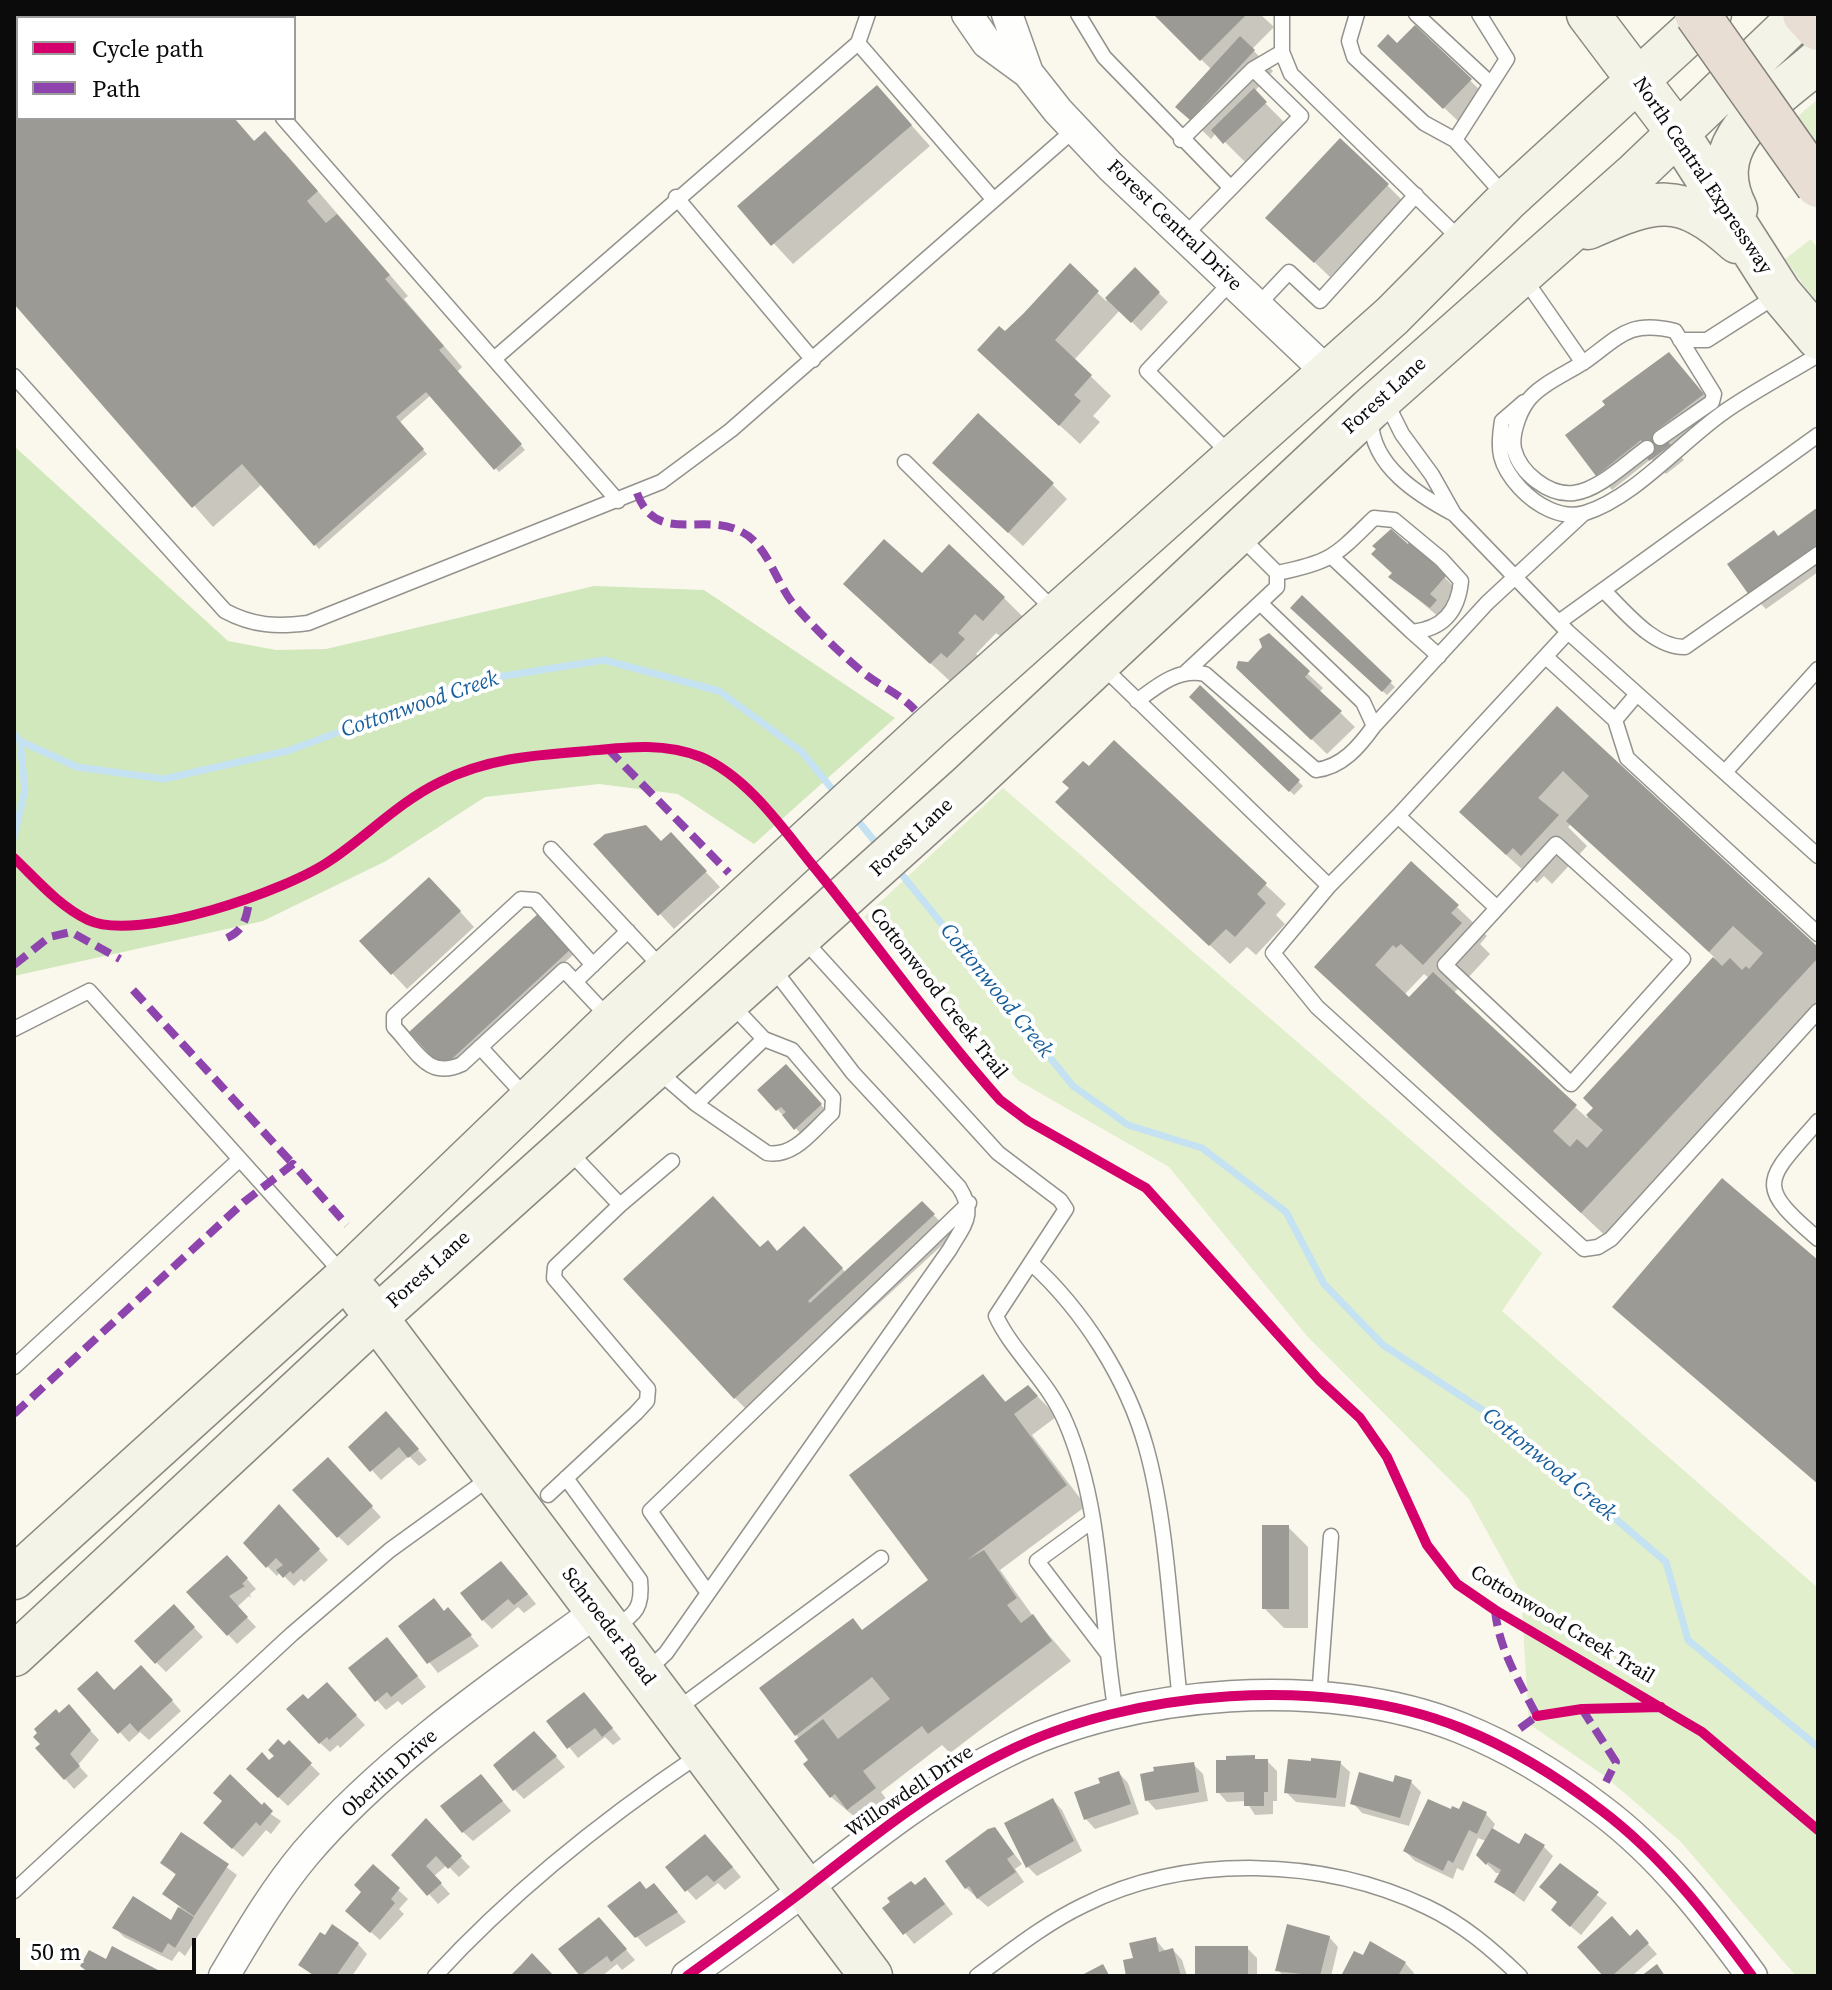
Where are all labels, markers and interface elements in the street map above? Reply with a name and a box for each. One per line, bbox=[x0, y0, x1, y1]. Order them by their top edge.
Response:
legend bbox=[16, 16, 296, 120]
text: Cycle path bbox=[92, 32, 204, 65]
text: Path bbox=[92, 72, 141, 105]
street label: North Central Expressway bbox=[1627, 73, 1777, 279]
street label: Forest Central Drive bbox=[1101, 155, 1247, 297]
street label: Forest Lane bbox=[1338, 352, 1432, 440]
water label: Cottonwood Creek bbox=[338, 666, 502, 744]
street label: Forest Lane bbox=[866, 794, 958, 882]
street label: Cottonwood Creek Trail bbox=[864, 904, 1012, 1084]
water label: Cottonwood Creek bbox=[934, 919, 1058, 1063]
street label: Forest Lane bbox=[382, 1226, 476, 1314]
water label: Cottonwood Creek bbox=[1477, 1403, 1621, 1527]
street label: Cottonwood Creek Trail bbox=[1466, 1561, 1658, 1689]
street label: Schroeder Road bbox=[556, 1563, 660, 1691]
street label: Oberlin Drive bbox=[337, 1725, 443, 1823]
street label: Willowdell Drive bbox=[842, 1740, 978, 1844]
scale bar bbox=[20, 1922, 200, 1972]
text: 50 m bbox=[30, 1935, 81, 1968]

